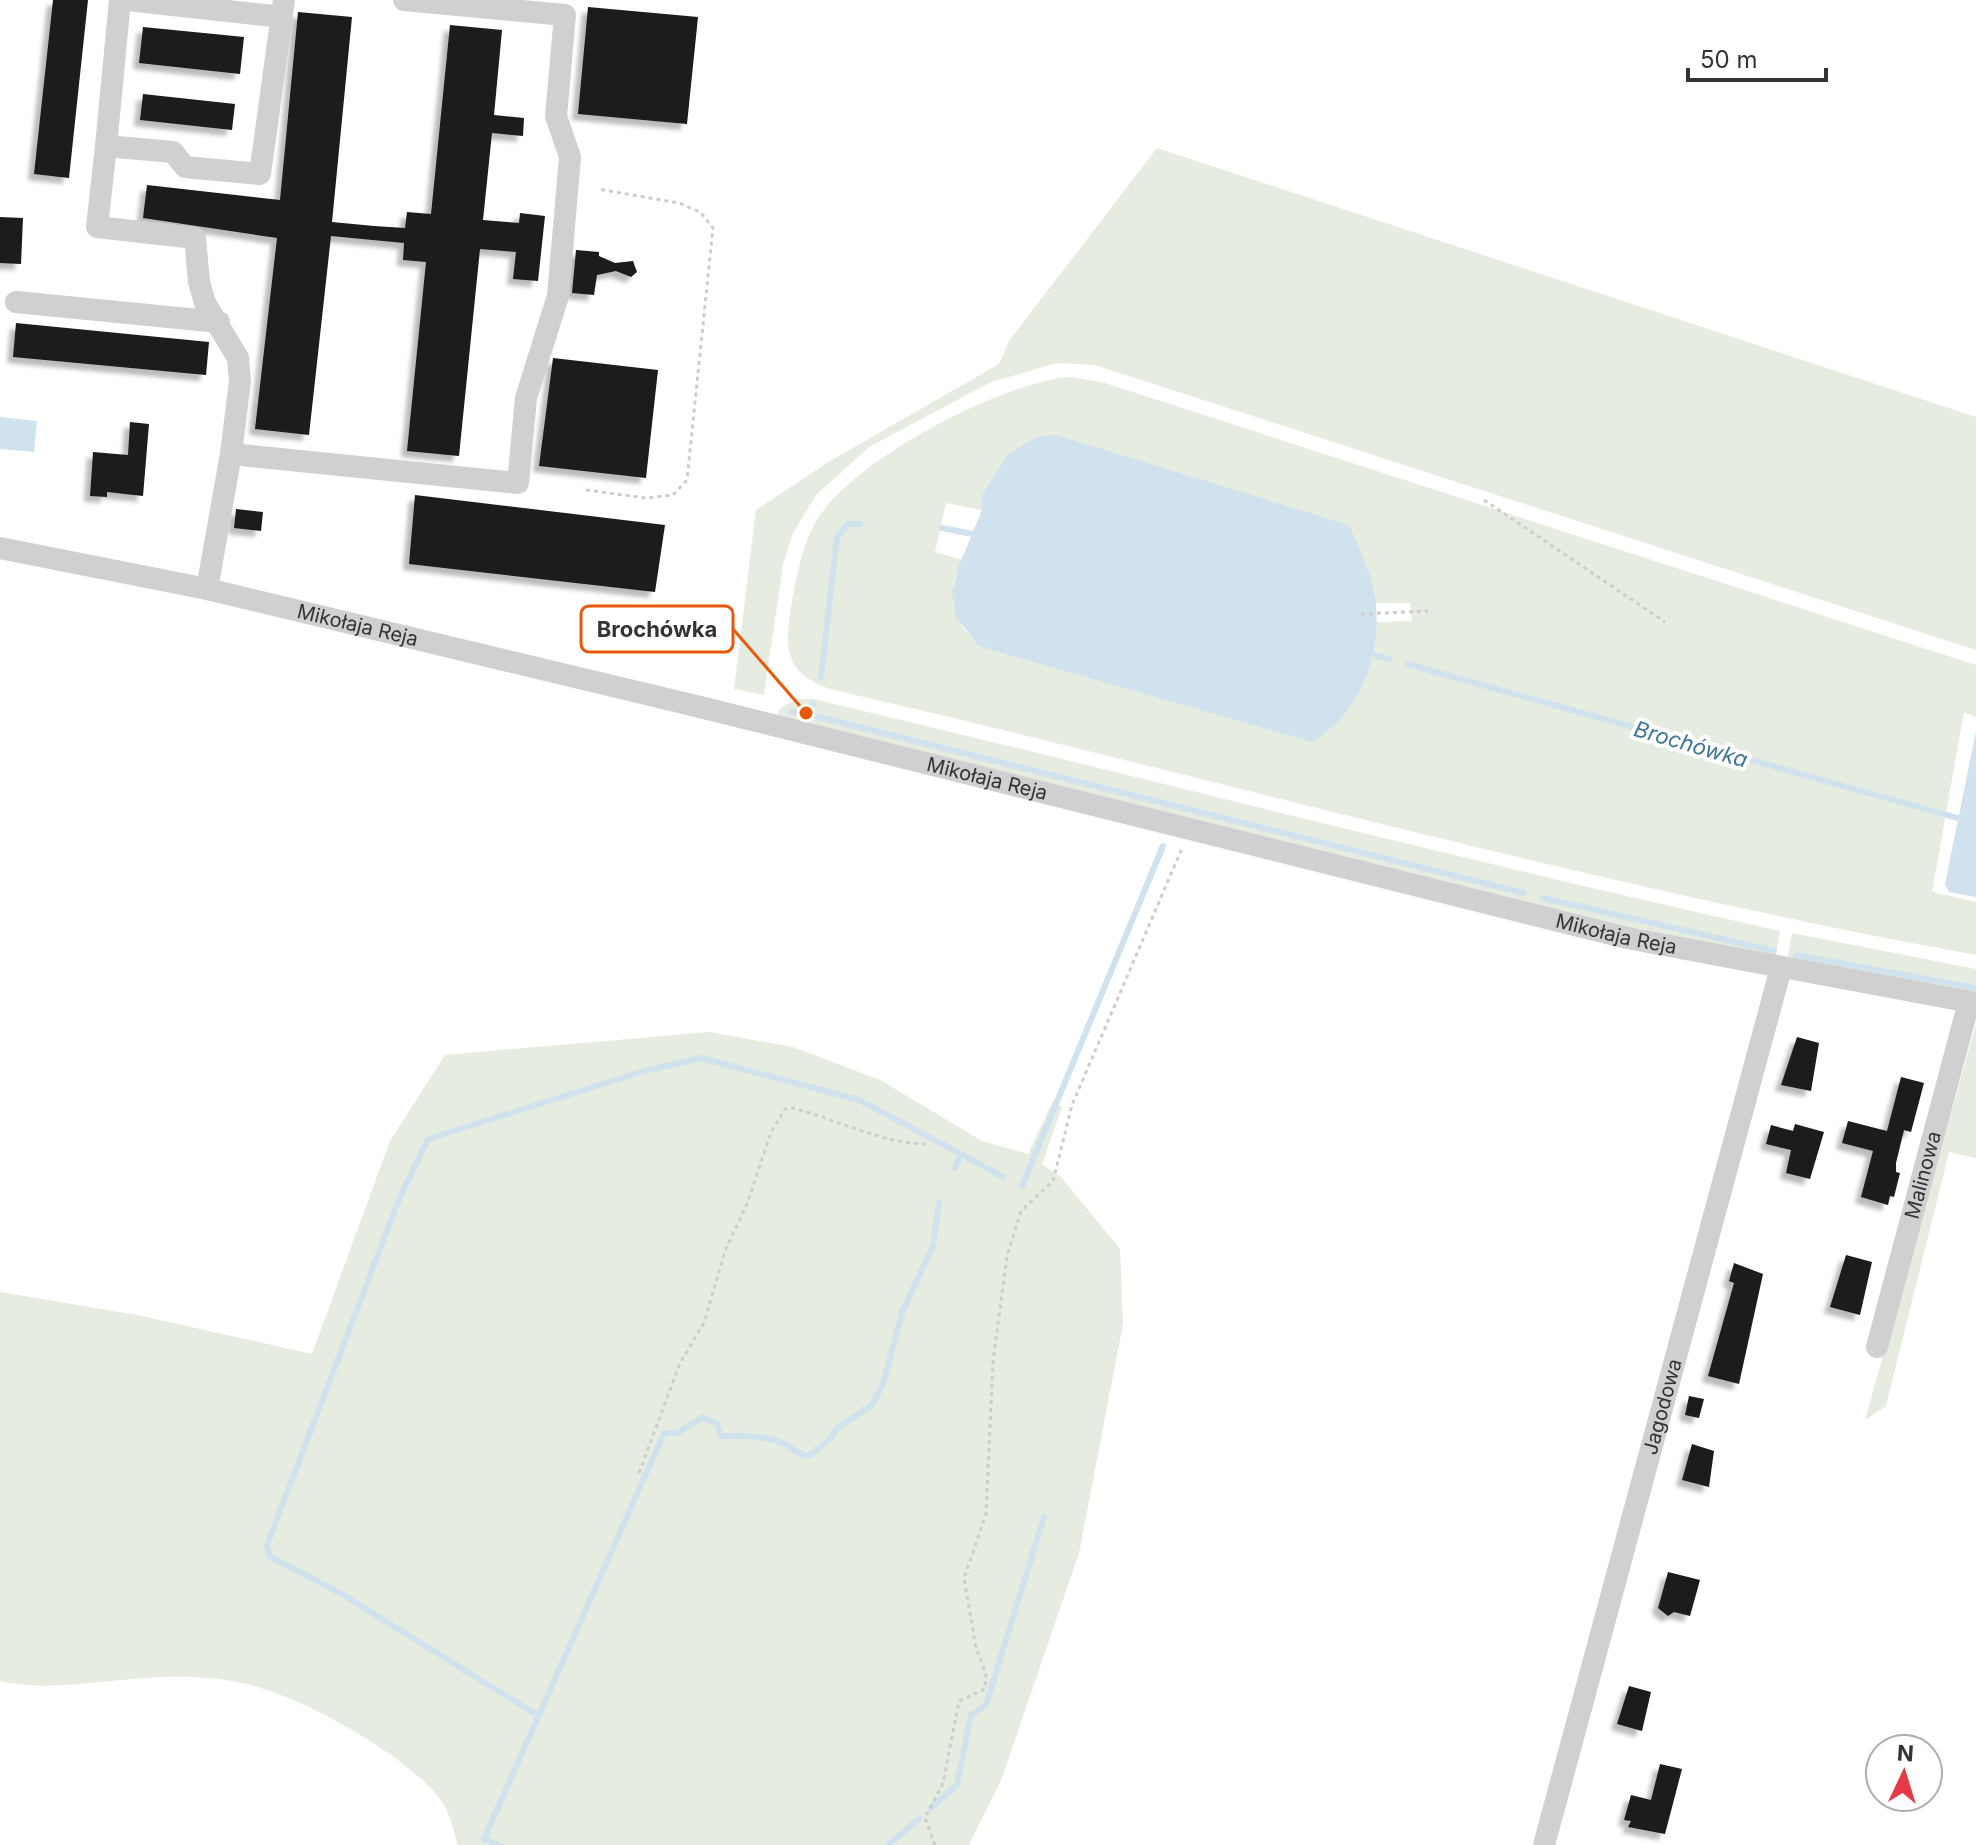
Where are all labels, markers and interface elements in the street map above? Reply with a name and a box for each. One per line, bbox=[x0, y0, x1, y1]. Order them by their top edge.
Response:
scale bar bbox=[1688, 32, 1826, 82]
text: 50 m bbox=[1700, 45, 1758, 74]
street label: Mikołaja Reja bbox=[295, 599, 421, 651]
callout: Brochówka bbox=[581, 606, 733, 652]
text: Brochówka bbox=[597, 616, 717, 642]
water label: Brochówka bbox=[1631, 715, 1751, 773]
street label: Mikołaja Reja bbox=[924, 752, 1050, 805]
street label: Mikołaja Reja bbox=[1553, 909, 1679, 959]
street label: Malinowa bbox=[1900, 1128, 1946, 1222]
street label: Jagodowa bbox=[1638, 1356, 1687, 1457]
north arrow bbox=[1864, 1733, 1944, 1813]
text: N bbox=[1896, 1739, 1915, 1767]

